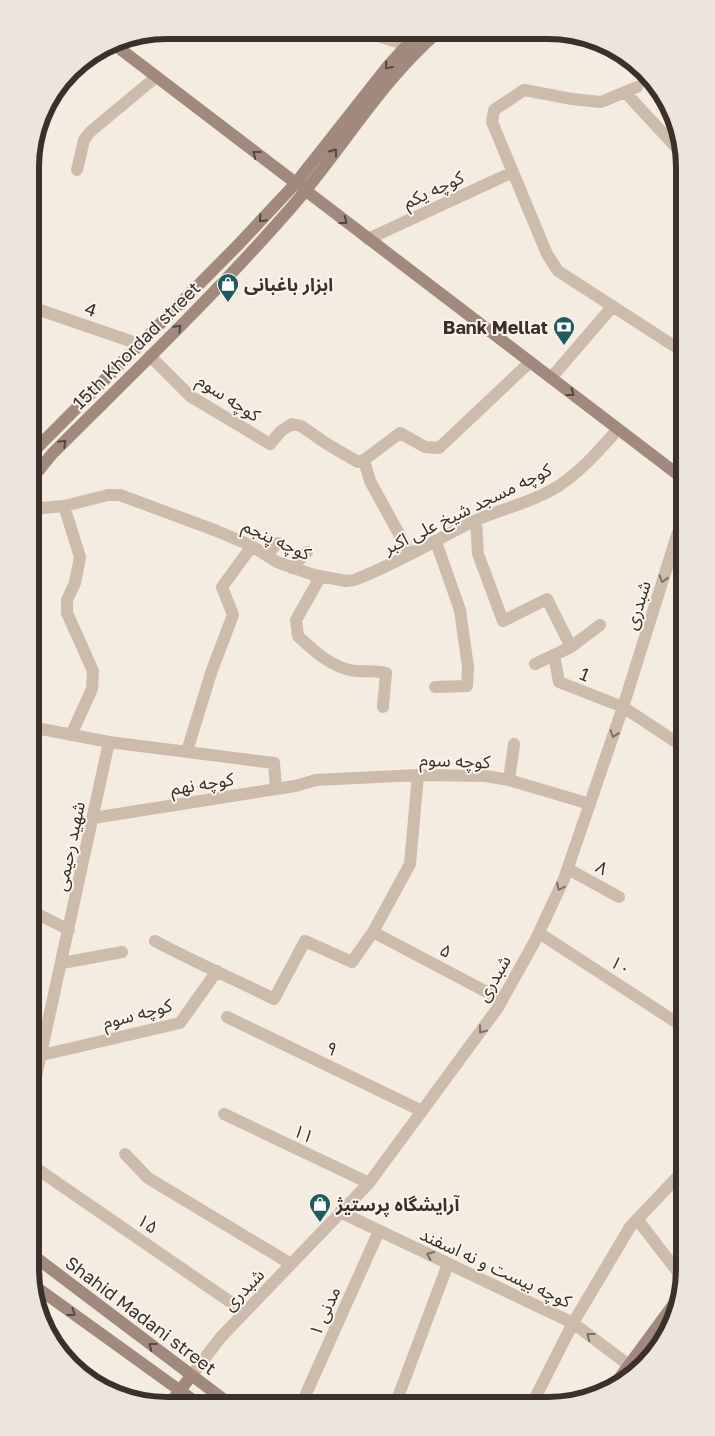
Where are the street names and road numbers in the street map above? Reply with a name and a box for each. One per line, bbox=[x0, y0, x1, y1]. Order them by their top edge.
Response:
street label: کوچه یکم bbox=[399, 165, 469, 215]
street label: 15th Khordad street bbox=[68, 277, 204, 413]
street label: 4 bbox=[82, 297, 100, 321]
street label: کوچه سوم bbox=[191, 368, 265, 429]
street label: کوچه مسجد شیخ علی اکبر bbox=[378, 457, 556, 561]
street label: کوچه پنجم bbox=[238, 514, 315, 567]
street label: شبدری bbox=[619, 578, 656, 632]
street label: 1 bbox=[577, 662, 593, 686]
street label: کوچه سوم bbox=[419, 748, 491, 776]
street label: کوچه نهم bbox=[169, 767, 236, 802]
street label: شهید رحیمی bbox=[49, 799, 90, 893]
street label: ۸ bbox=[592, 855, 612, 879]
street label: ۵ bbox=[436, 938, 456, 962]
street label: ۱۰ bbox=[606, 950, 636, 980]
street label: شبدری bbox=[471, 951, 516, 1006]
street label: کوچه سوم bbox=[100, 993, 176, 1037]
street label: ۹ bbox=[323, 1036, 341, 1060]
street label: ۱۱ bbox=[290, 1119, 318, 1147]
street label: ۱۵ bbox=[133, 1208, 163, 1238]
street label: کوچه بیست و نه اسفند bbox=[416, 1222, 576, 1313]
street label: Shahid Madani street bbox=[61, 1251, 221, 1379]
street label: شبدری bbox=[218, 1263, 269, 1315]
street label: مدنی ۱ bbox=[303, 1283, 346, 1340]

